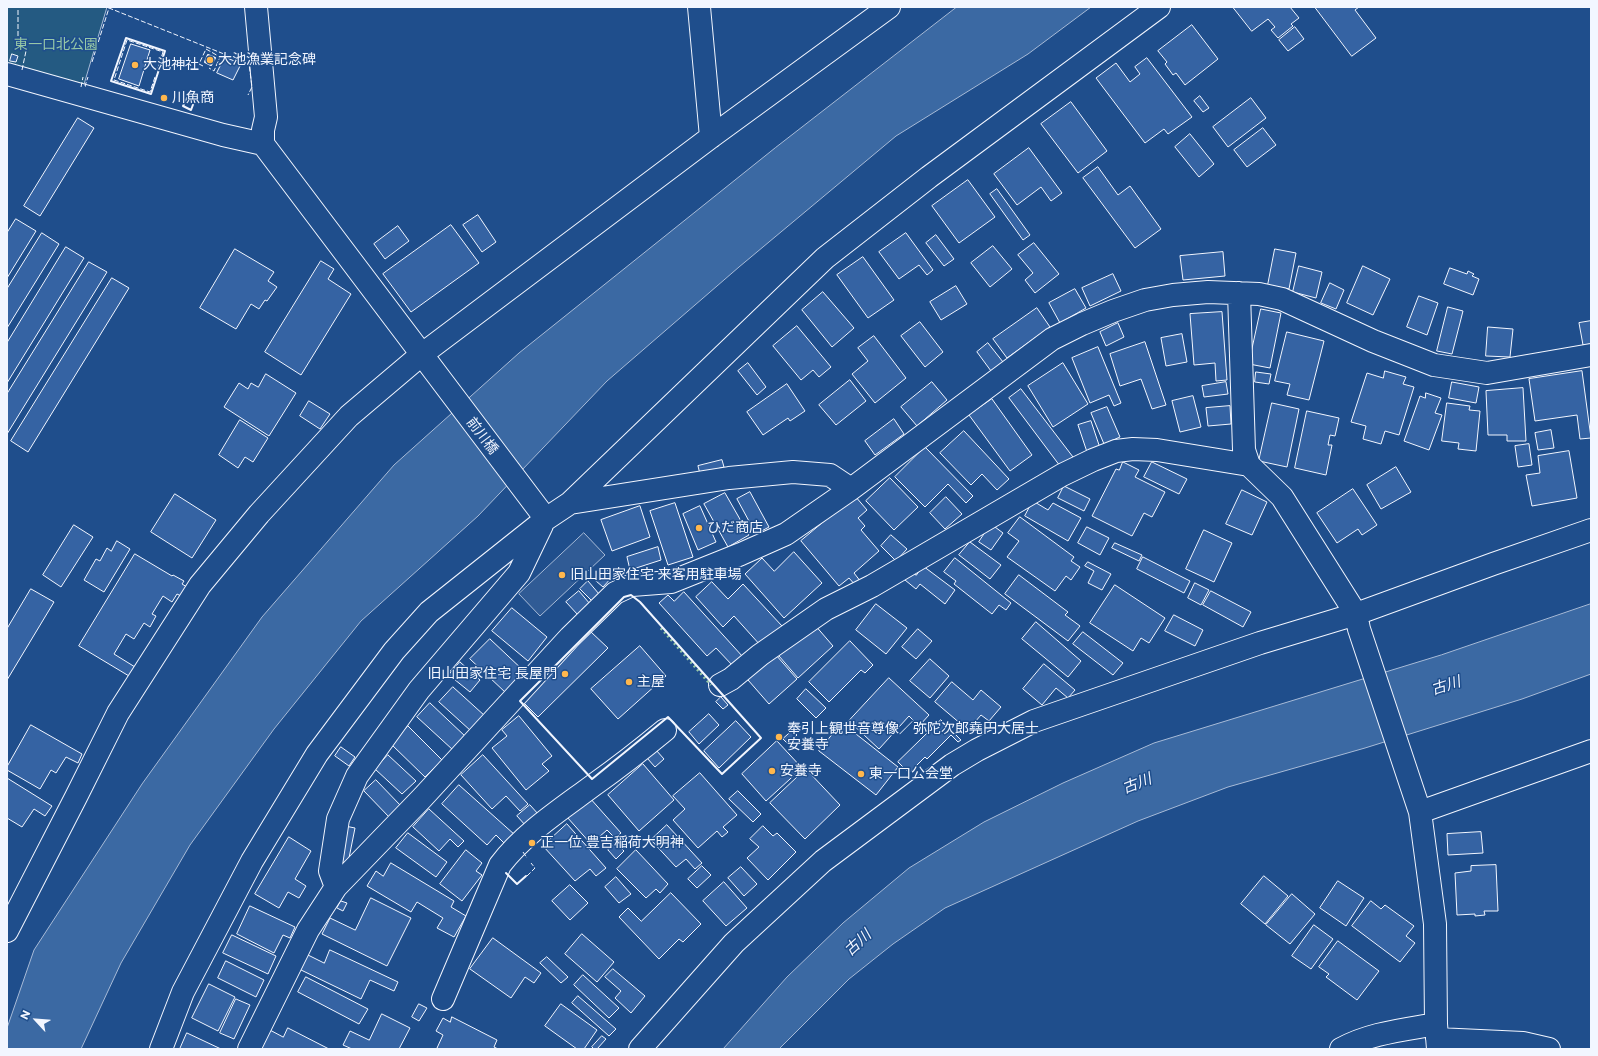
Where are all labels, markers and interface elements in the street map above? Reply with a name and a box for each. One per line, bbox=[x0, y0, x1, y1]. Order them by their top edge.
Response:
park label: 東一口北公園 bbox=[14, 37, 98, 53]
place label: 大池漁業記念碑 bbox=[218, 52, 316, 68]
marker: 大池漁業記念碑 bbox=[205, 55, 215, 65]
place label: 大池神社 bbox=[143, 57, 199, 73]
marker: 大池神社 bbox=[130, 60, 140, 70]
place label: 川魚商 bbox=[172, 90, 214, 106]
marker: 川魚商 bbox=[159, 93, 169, 103]
street label: 前川橋 bbox=[463, 414, 501, 458]
place label: ひだ商店 bbox=[707, 520, 763, 536]
marker: ひだ商店 bbox=[694, 523, 704, 533]
place label: 旧山田家住宅 来客用駐車場 bbox=[570, 567, 742, 583]
marker: 旧山田家住宅 来客用駐車場 bbox=[557, 570, 567, 580]
place label: 旧山田家住宅 長屋門 bbox=[427, 666, 557, 682]
marker: 旧山田家住宅 長屋門 bbox=[560, 669, 570, 679]
water label: 古川 bbox=[1429, 673, 1463, 699]
place label: 主屋 bbox=[637, 674, 665, 690]
marker: 主屋 bbox=[624, 677, 634, 687]
place label: 奉引上観世音尊像／弥陀次郎堯円大居士 安養寺 bbox=[787, 721, 1039, 754]
marker: 奉引上観世音尊像／弥陀次郎堯円大居士 安養寺 bbox=[774, 732, 784, 742]
place label: 安養寺 bbox=[780, 763, 822, 779]
marker: 安養寺 bbox=[767, 766, 777, 776]
place label: 東一口公会堂 bbox=[869, 766, 953, 782]
marker: 東一口公会堂 bbox=[856, 769, 866, 779]
water label: 古川 bbox=[1120, 770, 1154, 798]
place label: 正一位 豊吉稲荷大明神 bbox=[540, 835, 684, 851]
marker: 正一位 豊吉稲荷大明神 bbox=[527, 838, 537, 848]
water label: 古川 bbox=[841, 926, 875, 960]
north arrow bbox=[16, 1000, 56, 1040]
text: N bbox=[17, 1008, 33, 1022]

